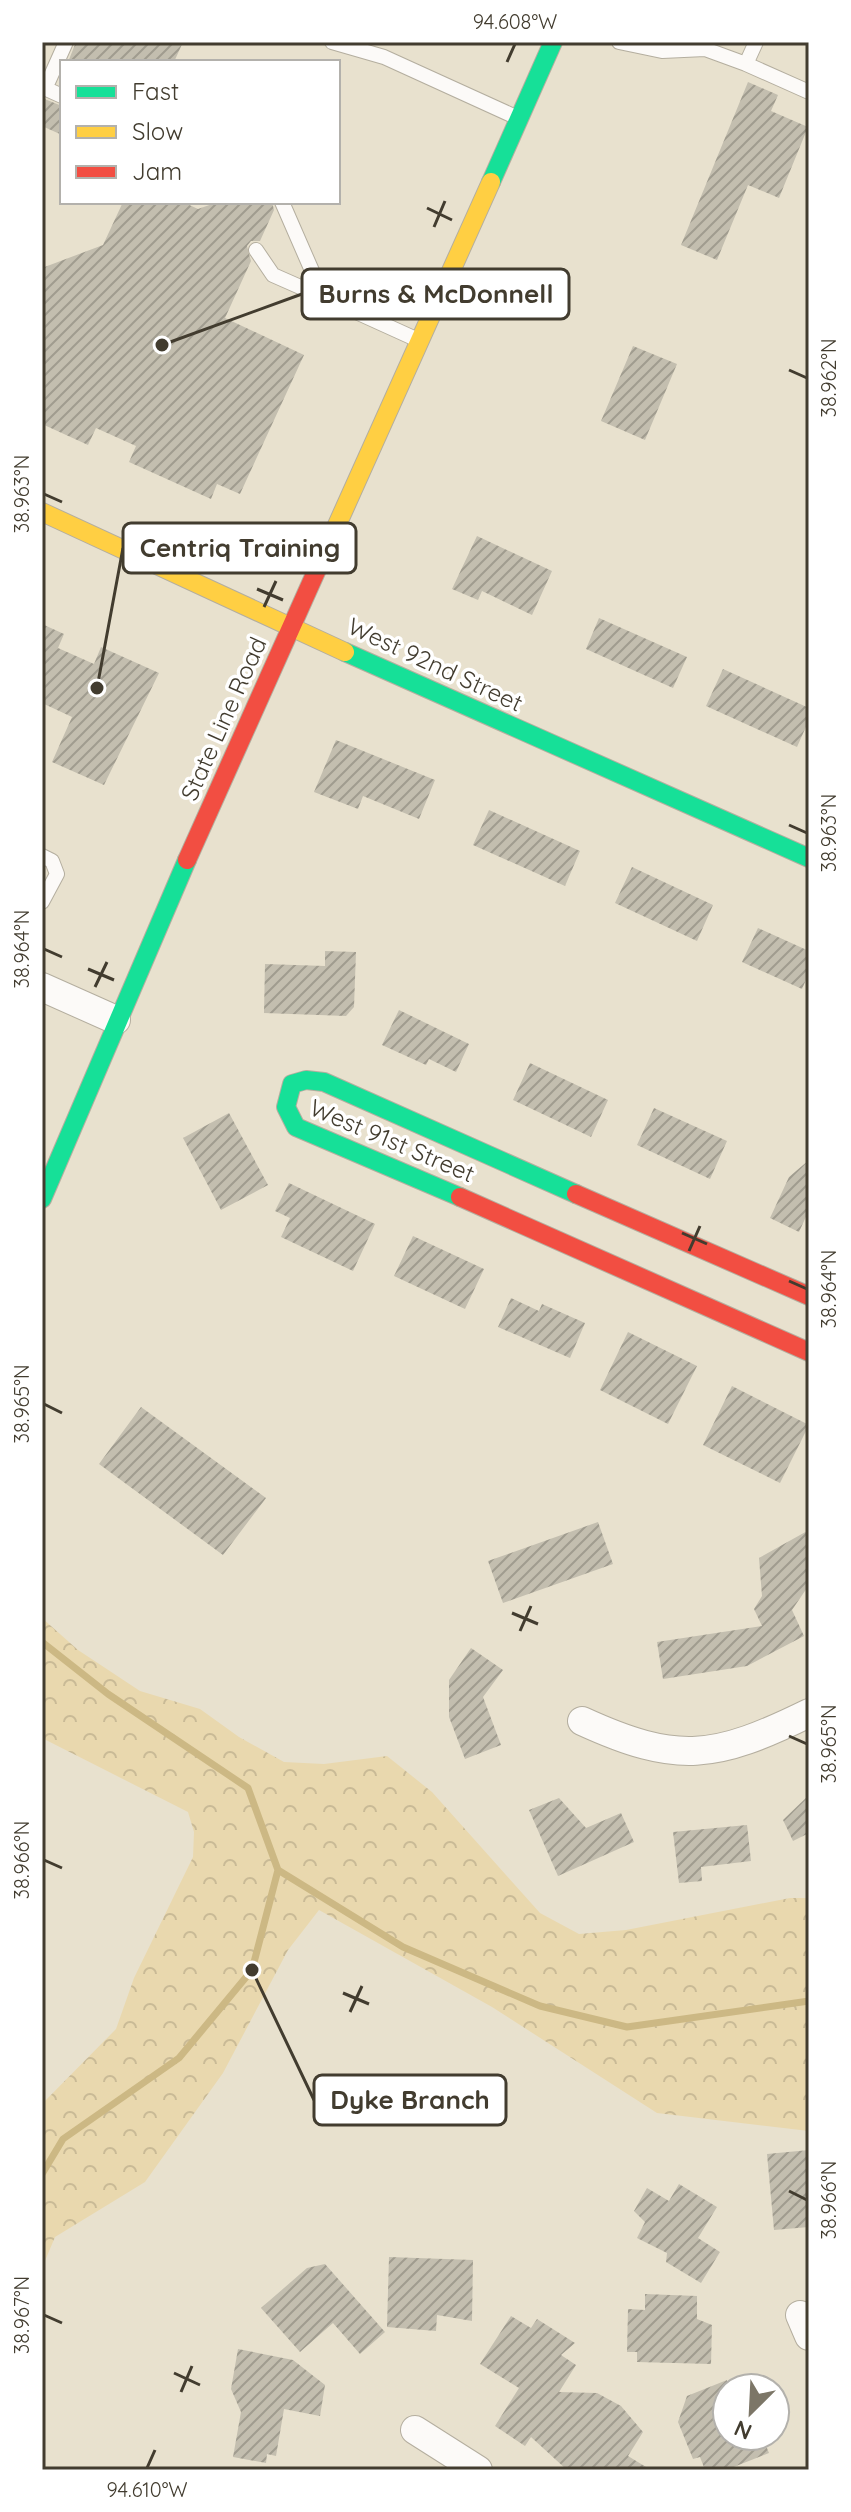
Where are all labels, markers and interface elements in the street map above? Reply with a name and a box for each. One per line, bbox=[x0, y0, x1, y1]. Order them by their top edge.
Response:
text: 94.608°W bbox=[473, 9, 557, 34]
legend bbox=[60, 60, 340, 204]
text: Fast bbox=[132, 76, 179, 106]
text: Slow bbox=[132, 116, 183, 146]
text: Jam bbox=[132, 156, 182, 186]
callout: Burns & McDonnell bbox=[302, 269, 569, 319]
text: Burns & McDonnell bbox=[319, 277, 553, 310]
text: 38.962°N bbox=[816, 338, 841, 418]
text: 38.963°N bbox=[9, 455, 34, 533]
callout: Centriq Training bbox=[123, 523, 356, 573]
text: Centriq Training bbox=[140, 531, 340, 564]
street label: West 92nd Street bbox=[343, 610, 528, 718]
street label: State Line Road bbox=[174, 632, 273, 805]
text: 38.963°N bbox=[816, 794, 841, 872]
text: 38.964°N bbox=[9, 910, 34, 988]
street label: West 91st Street bbox=[305, 1092, 479, 1188]
text: 38.964°N bbox=[816, 1250, 841, 1328]
text: 38.965°N bbox=[9, 1365, 34, 1443]
text: 38.965°N bbox=[816, 1705, 841, 1783]
text: 38.966°N bbox=[9, 1821, 34, 1899]
callout: Dyke Branch bbox=[314, 2075, 506, 2125]
text: Dyke Branch bbox=[330, 2083, 490, 2116]
text: 38.966°N bbox=[816, 2161, 841, 2239]
text: 38.967°N bbox=[9, 2276, 34, 2354]
north arrow bbox=[711, 2372, 791, 2452]
text: N bbox=[730, 2414, 756, 2446]
text: 94.610°W bbox=[106, 2477, 188, 2502]

